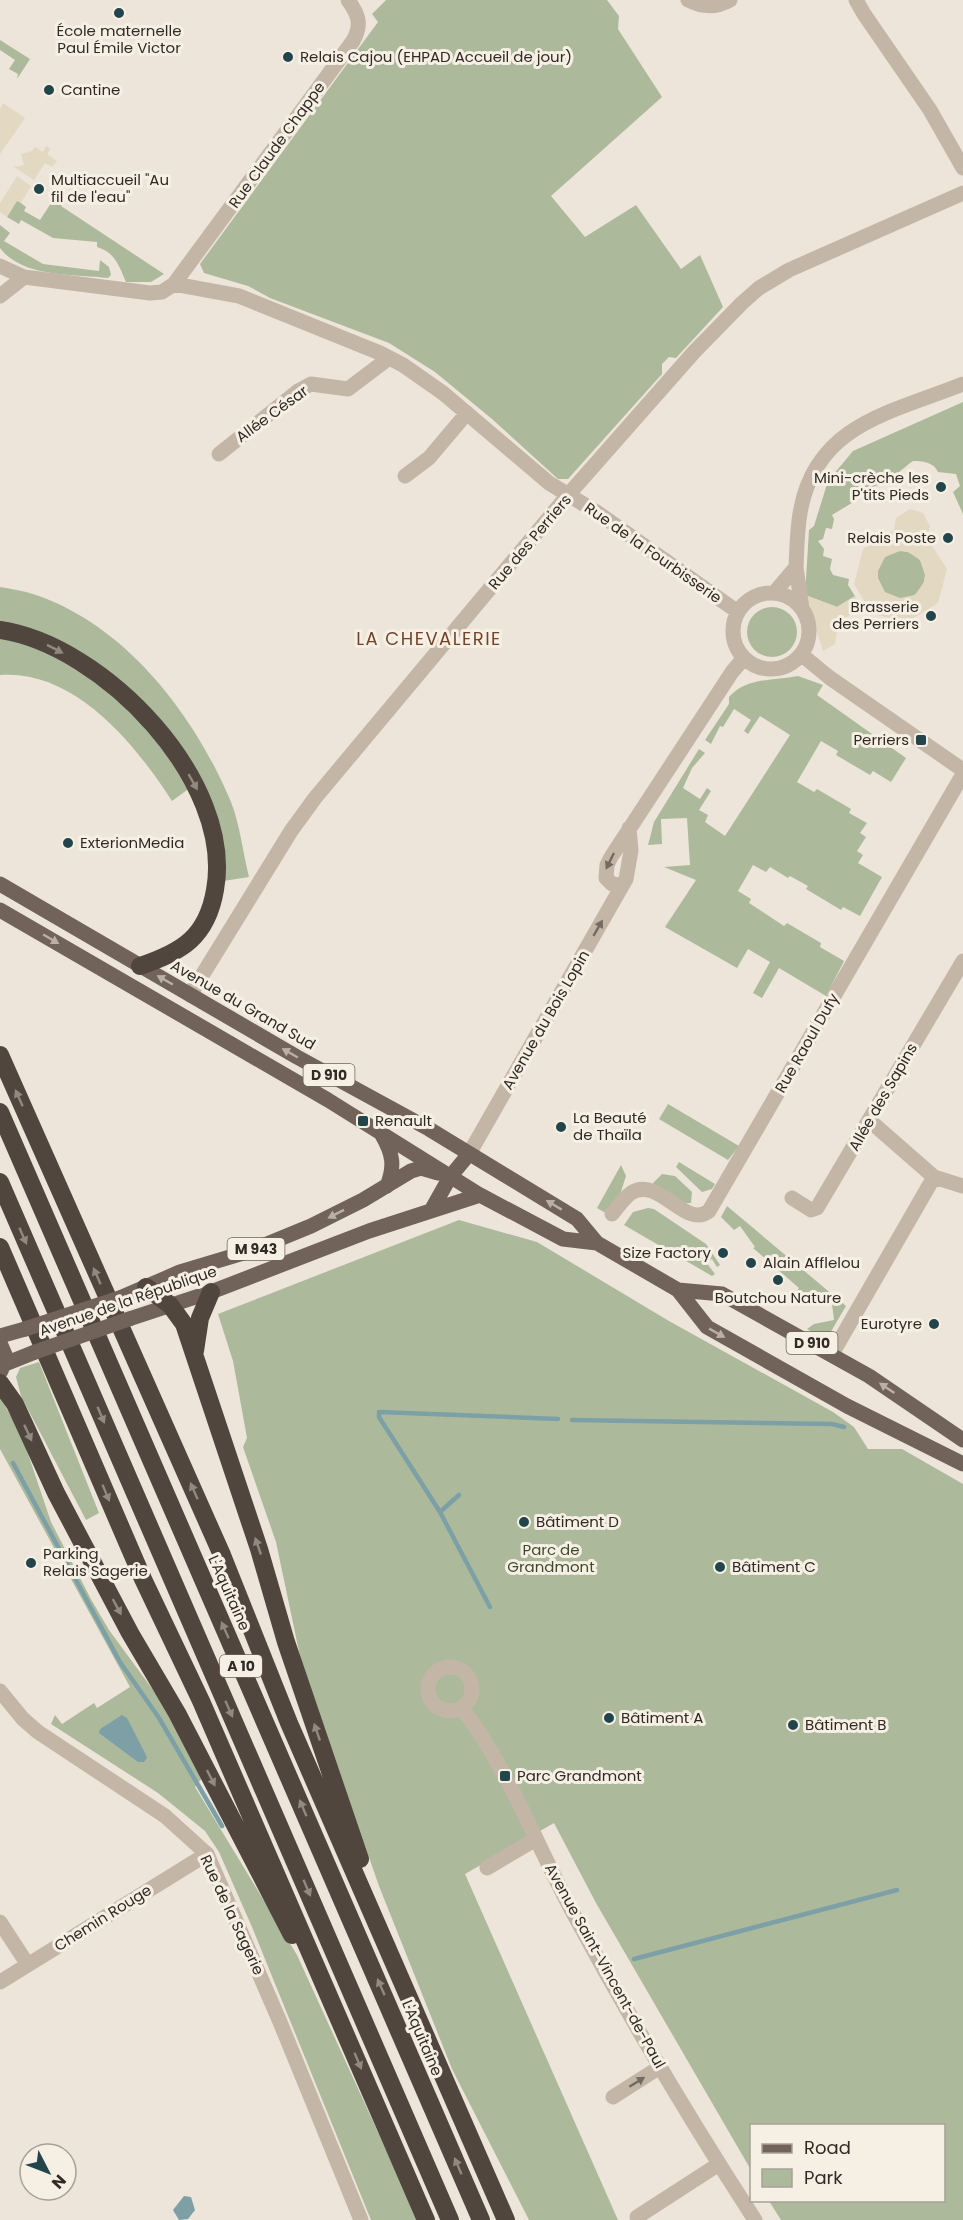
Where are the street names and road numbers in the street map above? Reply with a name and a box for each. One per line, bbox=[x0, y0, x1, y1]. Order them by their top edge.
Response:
street label: Rue Claude Chappe bbox=[224, 77, 330, 212]
street label: Allée César bbox=[231, 380, 312, 447]
street label: Rue des Perriers bbox=[483, 489, 576, 594]
street label: Rue de la Fourbisserie bbox=[580, 497, 726, 608]
street label: Avenue du Bois Lopin bbox=[497, 946, 594, 1093]
street label: Avenue du Grand Sud bbox=[167, 955, 319, 1055]
street label: Rue Raoul Dufy bbox=[770, 989, 844, 1096]
street label: Allée des Sapins bbox=[843, 1039, 922, 1155]
road number: D 910 bbox=[304, 1064, 354, 1086]
road number: M 943 bbox=[228, 1238, 284, 1260]
street label: Avenue de la République bbox=[36, 1260, 219, 1341]
road number: D 910 bbox=[786, 1332, 838, 1354]
street label: L'Aquitaine bbox=[203, 1552, 255, 1634]
road number: A 10 bbox=[220, 1655, 262, 1677]
street label: Rue de la Sagerie bbox=[195, 1851, 269, 1978]
street label: Avenue Saint-Vincent-de-Paul bbox=[540, 1860, 671, 2072]
street label: Chemin Rouge bbox=[50, 1879, 155, 1956]
street label: L'Aquitaine bbox=[397, 1997, 448, 2079]

